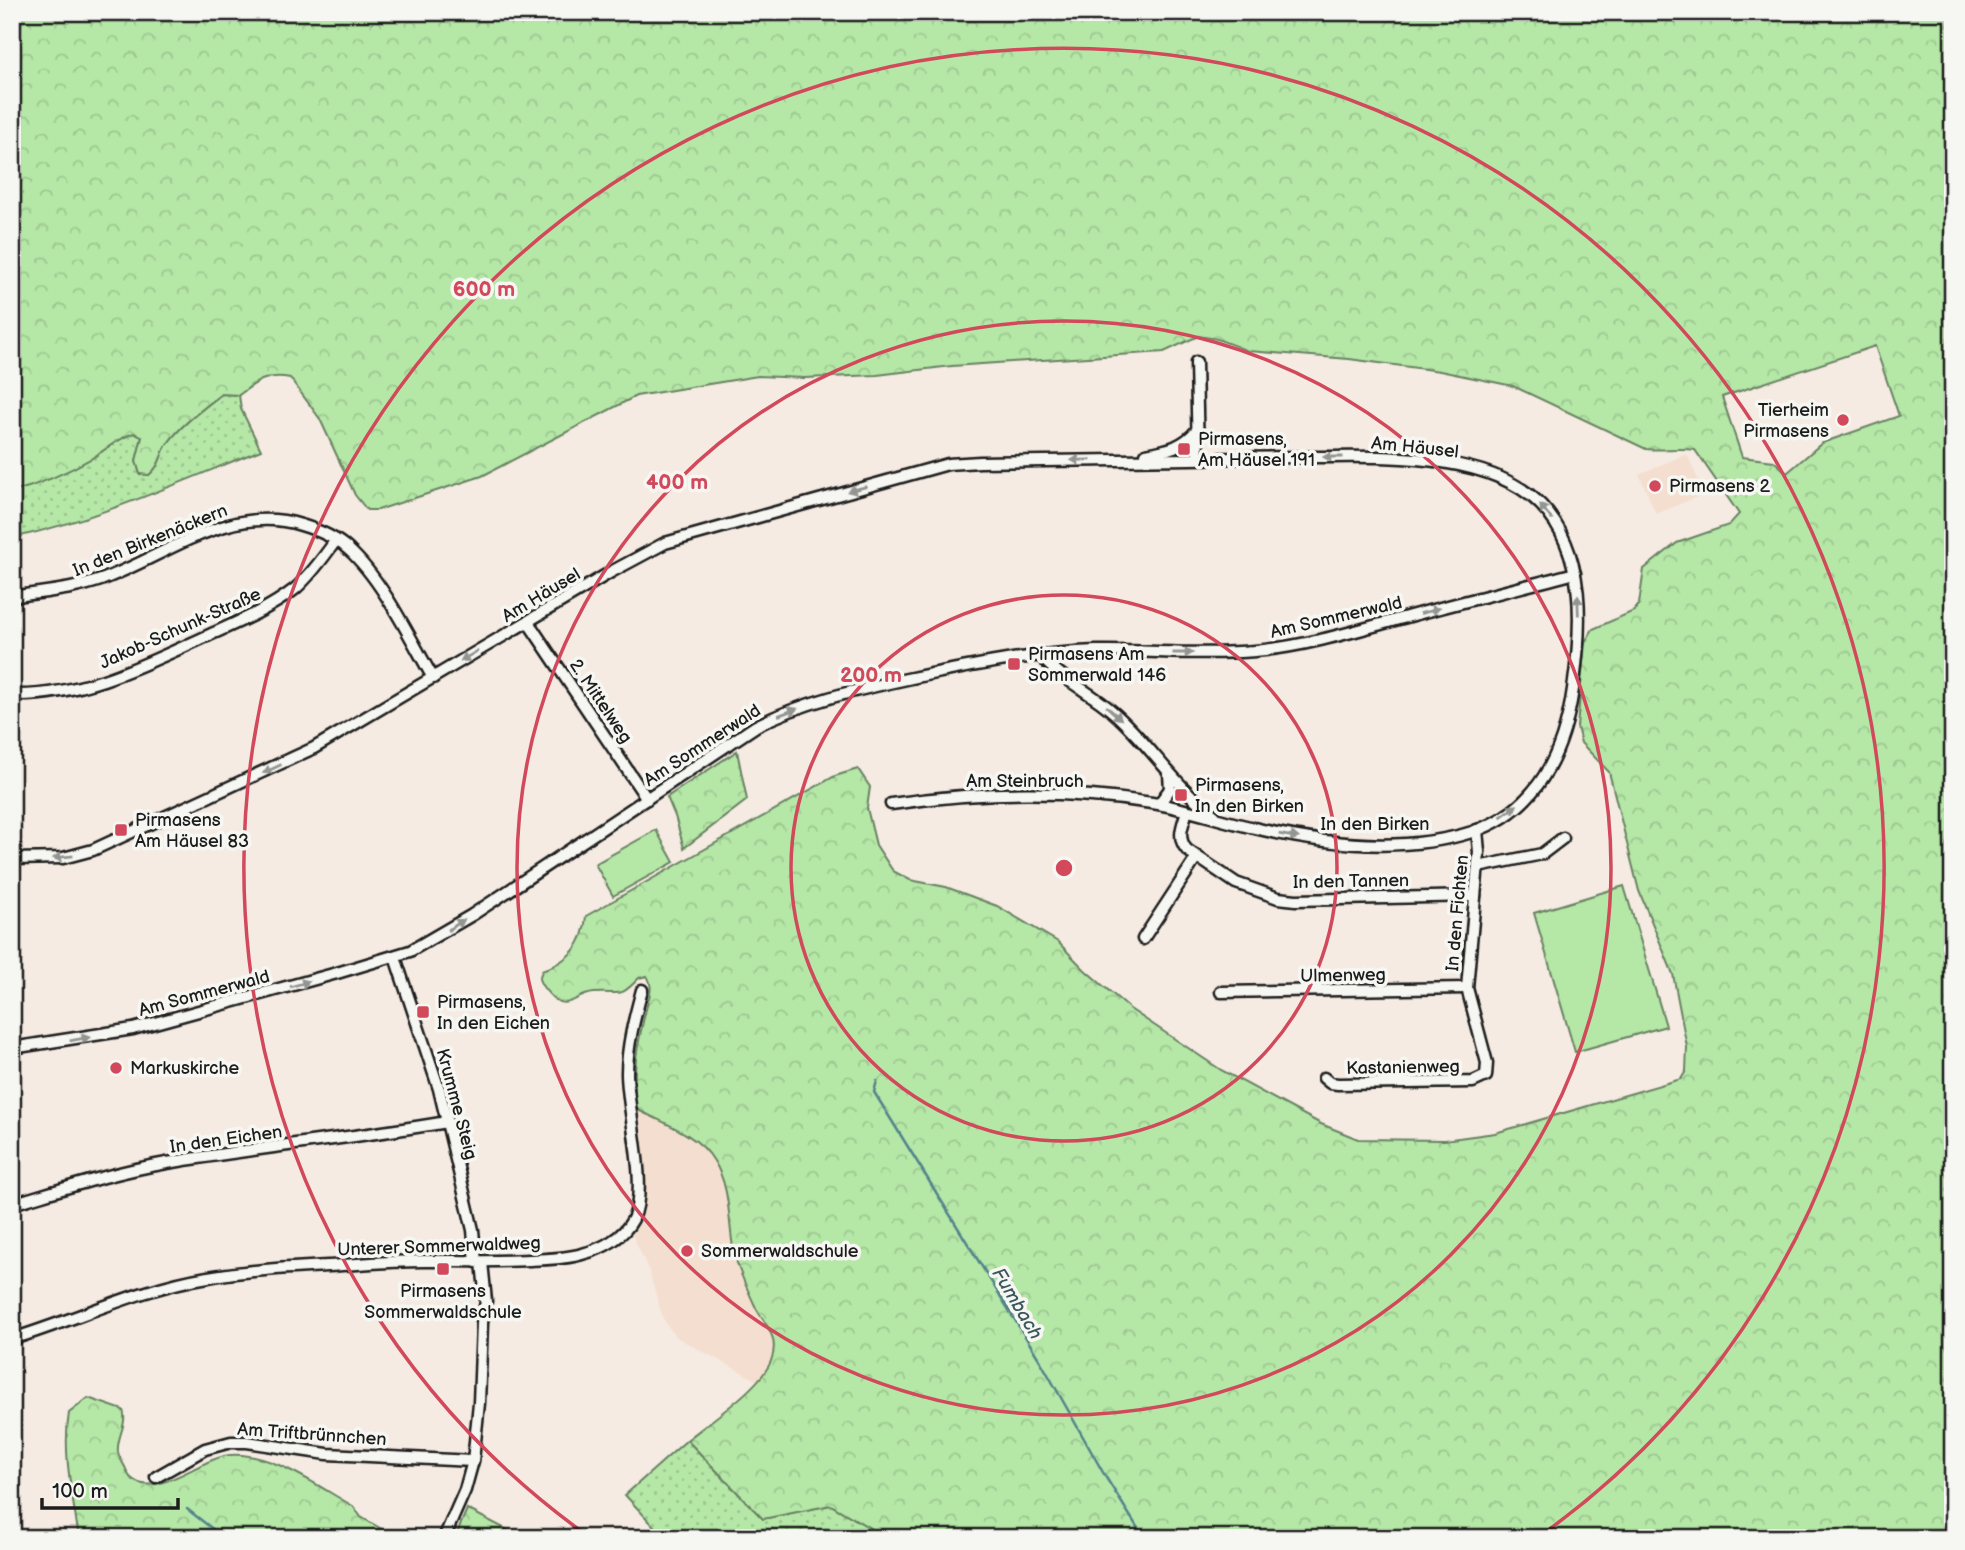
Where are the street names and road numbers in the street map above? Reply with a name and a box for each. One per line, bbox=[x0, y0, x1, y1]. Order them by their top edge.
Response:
street label: Am Häusel bbox=[1370, 432, 1460, 463]
street label: In den Birkenäckern bbox=[70, 500, 230, 581]
street label: Am Häusel bbox=[498, 564, 584, 627]
street label: Jakob-Schunk-Straße bbox=[96, 583, 264, 673]
street label: Am Sommerwald bbox=[1268, 592, 1404, 643]
street label: 2. Mittelweg bbox=[565, 655, 636, 747]
street label: Am Sommerwald bbox=[640, 700, 765, 791]
street label: Am Steinbruch bbox=[966, 771, 1084, 792]
street label: In den Birken bbox=[1321, 814, 1429, 835]
street label: In den Fichten bbox=[1442, 854, 1473, 972]
street label: In den Tannen bbox=[1293, 870, 1409, 893]
street label: Ulmenweg bbox=[1300, 964, 1386, 987]
street label: Am Sommerwald bbox=[136, 966, 272, 1021]
street label: Krumme Steig bbox=[432, 1046, 481, 1162]
street label: Kastanienweg bbox=[1346, 1056, 1460, 1079]
street label: In den Eichen bbox=[169, 1121, 283, 1158]
street label: Unterer Sommerwaldweg bbox=[337, 1232, 541, 1261]
street label: Am Triftbrünnchen bbox=[237, 1419, 387, 1450]

